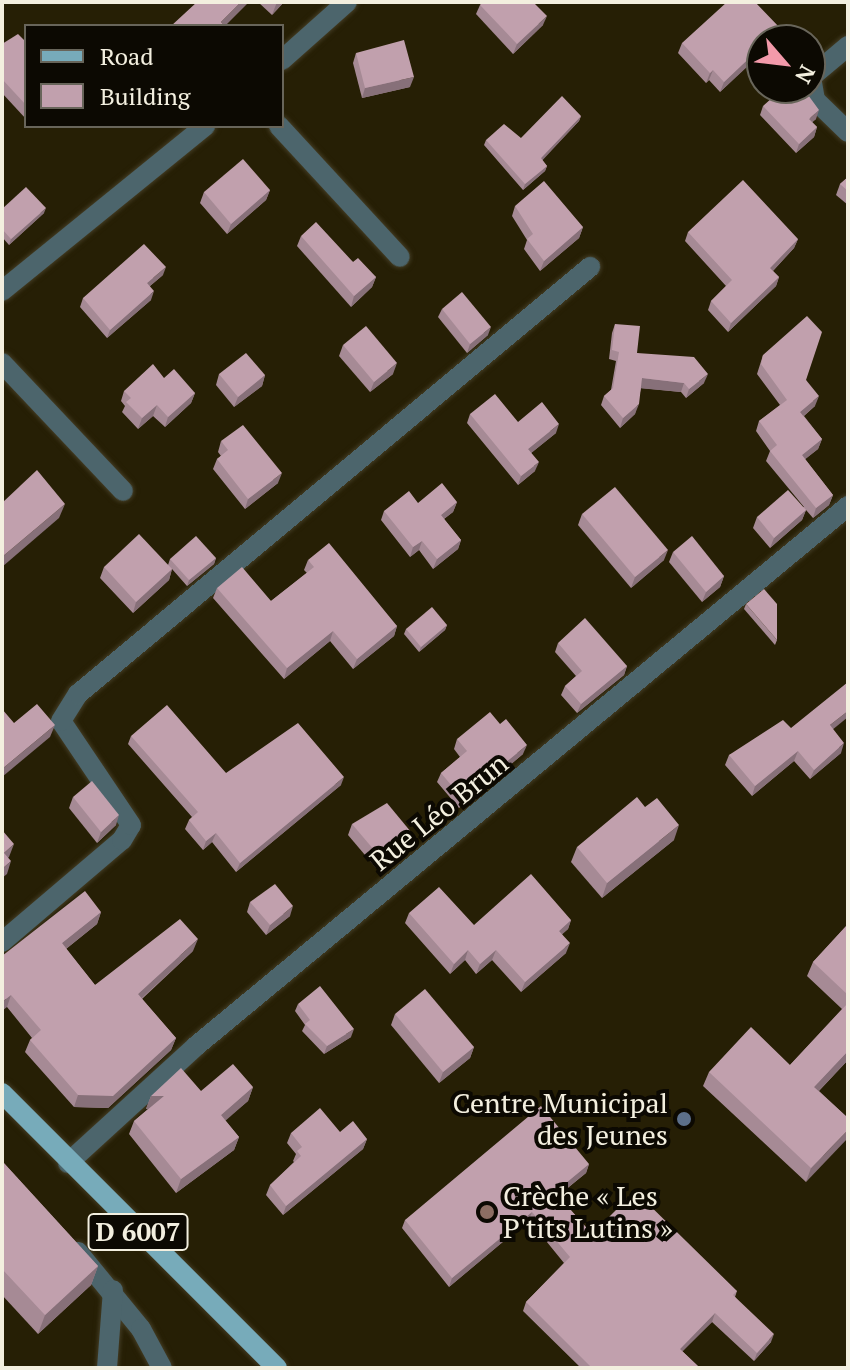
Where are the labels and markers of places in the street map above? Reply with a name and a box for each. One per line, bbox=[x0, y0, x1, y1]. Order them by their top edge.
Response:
place label: Centre Municipal des Jeunes bbox=[453, 1086, 668, 1152]
marker: Centre Municipal des Jeunes bbox=[675, 1110, 693, 1128]
place label: Crèche « Les P'tits Lutins » bbox=[503, 1179, 673, 1245]
marker: Crèche « Les P'tits Lutins » bbox=[478, 1203, 496, 1221]

